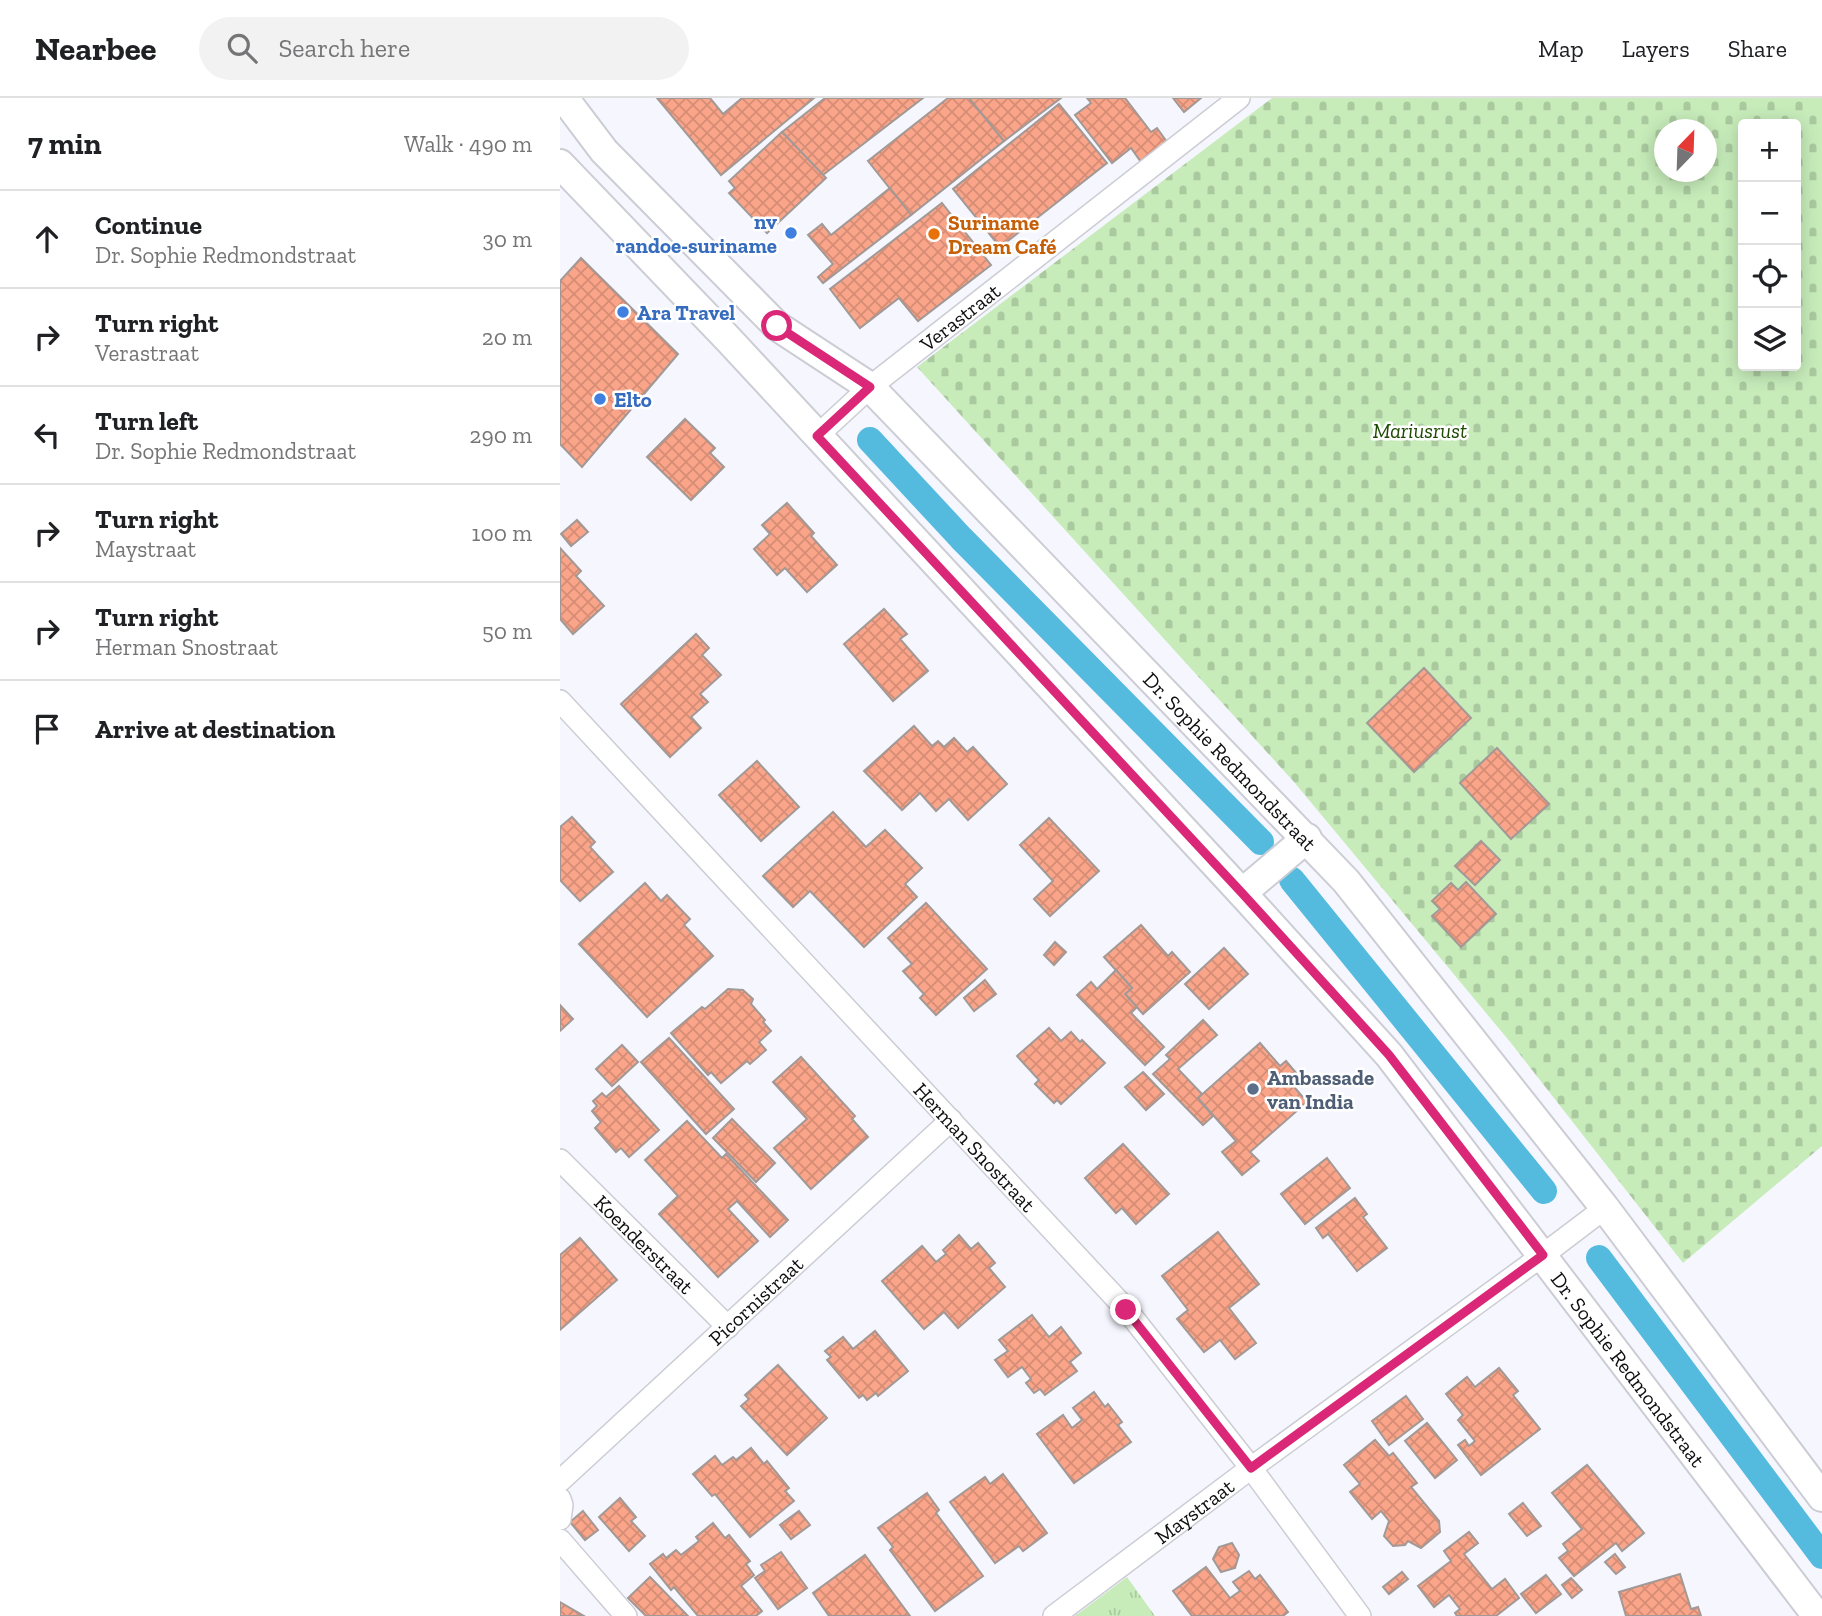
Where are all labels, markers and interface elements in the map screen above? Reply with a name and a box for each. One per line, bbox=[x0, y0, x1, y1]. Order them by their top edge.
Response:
search box bbox=[199, 17, 689, 80]
text: Nearbee bbox=[35, 29, 157, 68]
icon: search bbox=[223, 29, 261, 67]
text: Search here bbox=[279, 32, 410, 64]
text: Map bbox=[1538, 34, 1584, 63]
text: Layers bbox=[1622, 34, 1690, 63]
text: Share bbox=[1728, 34, 1787, 63]
north arrow bbox=[1654, 119, 1717, 182]
map controls bbox=[1738, 119, 1801, 371]
button: + bbox=[1738, 119, 1801, 182]
text: 7 min bbox=[28, 126, 102, 162]
text: Walk · 490 m bbox=[404, 130, 532, 158]
button: − bbox=[1738, 182, 1801, 245]
text: Continue bbox=[95, 209, 202, 241]
place label: nv randoe-suriname bbox=[616, 209, 777, 258]
place label: Suriname Dream Café bbox=[948, 210, 1056, 259]
icon: ahead bbox=[28, 220, 66, 258]
text: 30 m bbox=[482, 225, 532, 253]
marker: nv randoe-suriname bbox=[783, 225, 799, 241]
marker: Suriname Dream Café bbox=[926, 226, 942, 242]
text: Dr. Sophie Redmondstraat bbox=[95, 241, 356, 269]
button: locate bbox=[1738, 245, 1801, 308]
street label: Verastraat bbox=[914, 278, 1005, 357]
place label: Ara Travel bbox=[637, 300, 735, 325]
marker: Ara Travel bbox=[615, 304, 631, 320]
text: Turn right bbox=[95, 307, 218, 339]
button: layers bbox=[1738, 308, 1801, 371]
route start bbox=[761, 310, 792, 341]
icon: right bbox=[28, 318, 66, 356]
text: 20 m bbox=[482, 323, 532, 351]
text: Verastraat bbox=[95, 339, 199, 367]
place label: Elto bbox=[614, 387, 652, 412]
marker: Elto bbox=[592, 391, 608, 407]
text: Turn left bbox=[95, 405, 198, 437]
icon: left bbox=[28, 416, 66, 454]
park label: Mariusrust bbox=[1373, 418, 1467, 443]
text: 290 m bbox=[470, 421, 532, 449]
text: Dr. Sophie Redmondstraat bbox=[95, 437, 356, 465]
text: Turn right bbox=[95, 503, 218, 535]
icon: right bbox=[28, 514, 66, 552]
text: 100 m bbox=[472, 519, 532, 547]
text: Maystraat bbox=[95, 535, 196, 563]
text: Turn right bbox=[95, 601, 218, 633]
icon: right bbox=[28, 612, 66, 650]
text: 50 m bbox=[482, 617, 532, 645]
text: Herman Snostraat bbox=[95, 633, 278, 661]
street label: Dr. Sophie Redmondstraat bbox=[1139, 666, 1322, 856]
icon: arrive bbox=[28, 710, 66, 748]
text: Arrive at destination bbox=[95, 713, 335, 745]
place label: Ambassade van India bbox=[1267, 1065, 1374, 1114]
street label: Herman Snostraat bbox=[909, 1077, 1041, 1217]
marker: Ambassade van India bbox=[1245, 1081, 1261, 1097]
street label: Koenderstraat bbox=[590, 1189, 699, 1299]
street label: Picornistraat bbox=[703, 1251, 808, 1350]
street label: Dr. Sophie Redmondstraat bbox=[1546, 1267, 1711, 1472]
route end bbox=[1110, 1294, 1141, 1325]
street label: Maystraat bbox=[1149, 1473, 1239, 1549]

